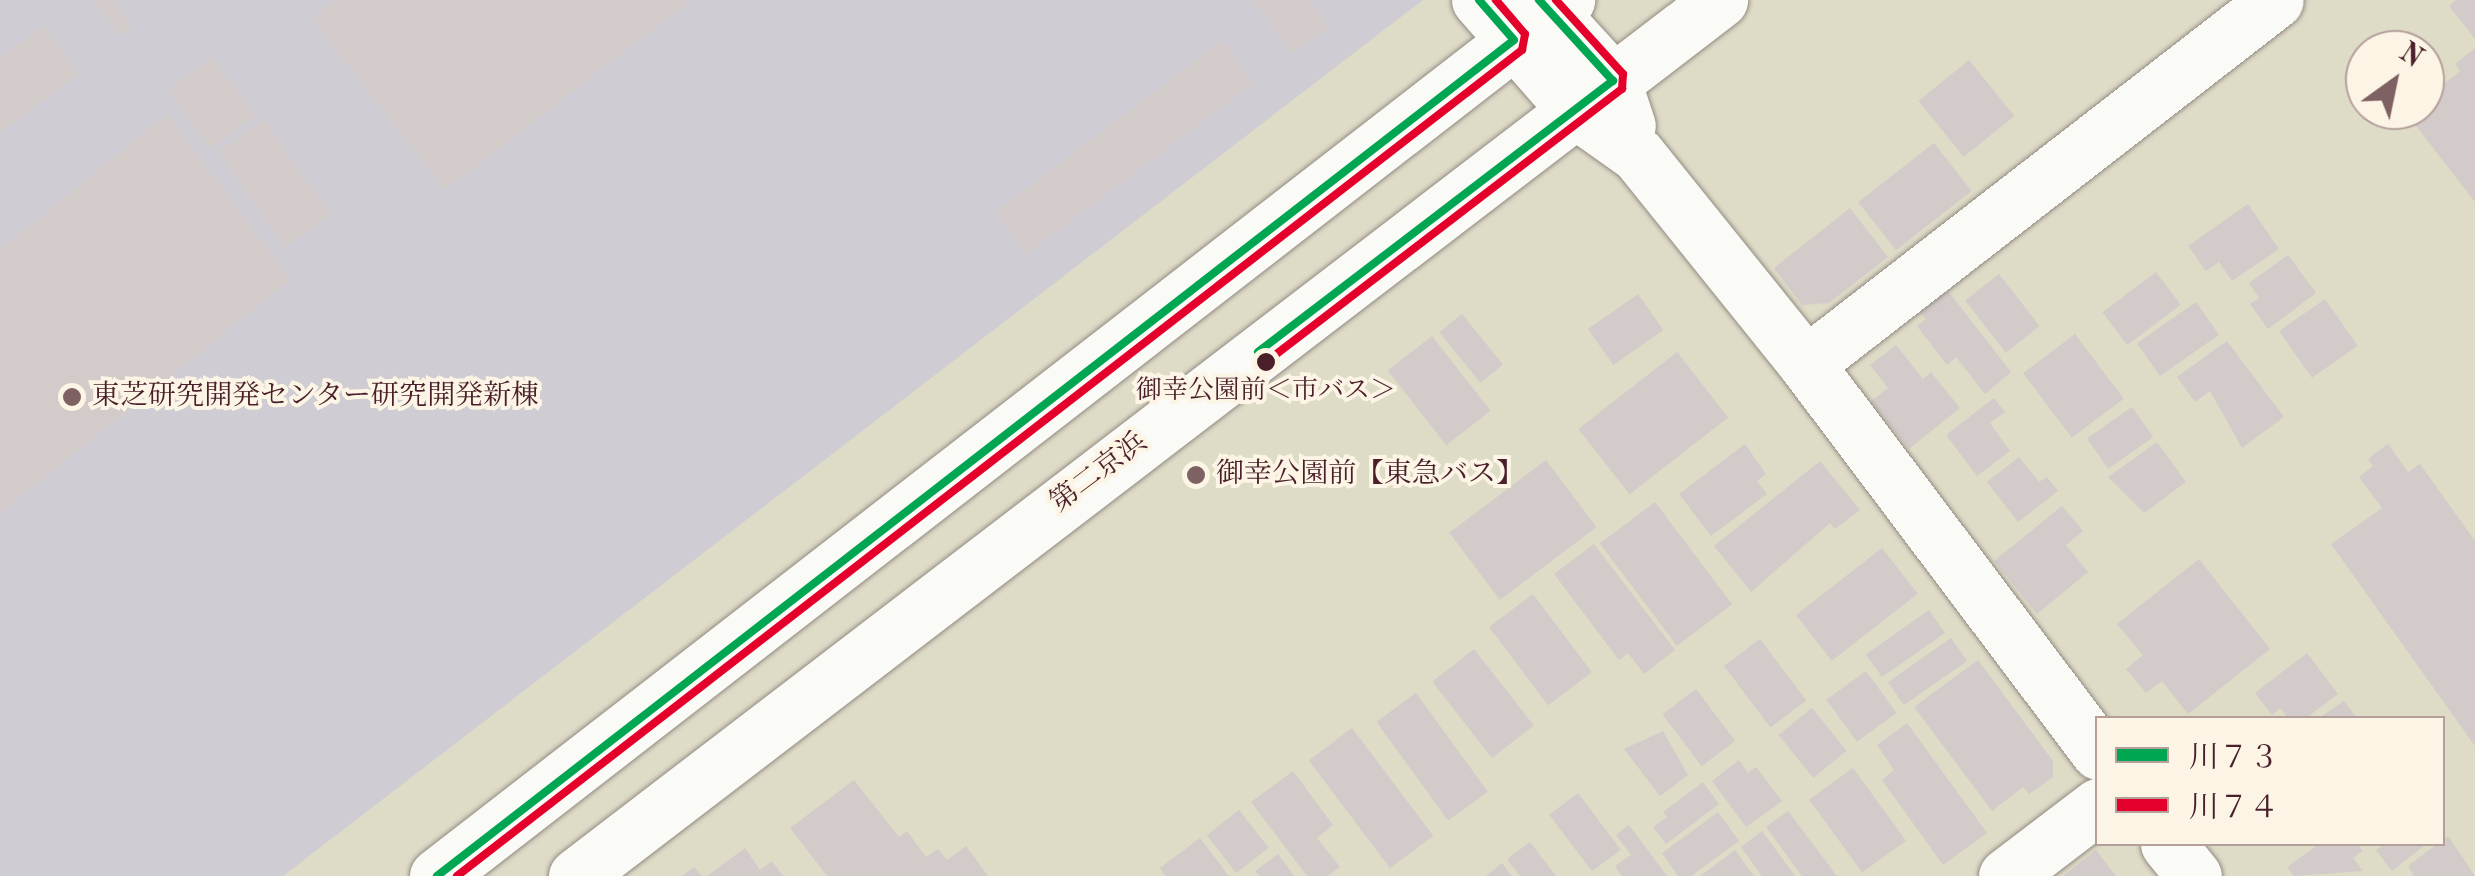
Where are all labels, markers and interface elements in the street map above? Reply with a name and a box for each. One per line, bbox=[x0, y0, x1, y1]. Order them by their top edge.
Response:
north arrow bbox=[2345, 30, 2445, 130]
text: N bbox=[2394, 39, 2427, 74]
marker: 御幸公園前＜市バス＞ bbox=[1256, 352, 1276, 372]
place label: 御幸公園前＜市バス＞ bbox=[1136, 376, 1396, 408]
place label: 東芝研究開発センター研究開発新棟 bbox=[92, 380, 540, 414]
marker: 東芝研究開発センター研究開発新棟 bbox=[61, 386, 83, 408]
street label: 第二京浜 bbox=[1044, 426, 1154, 520]
place label: 御幸公園前【東急バス】 bbox=[1216, 458, 1524, 492]
marker: 御幸公園前【東急バス】 bbox=[1185, 464, 1207, 486]
legend bbox=[2095, 716, 2445, 846]
text: 川７３ bbox=[2189, 744, 2279, 774]
text: 川７４ bbox=[2189, 794, 2279, 824]

